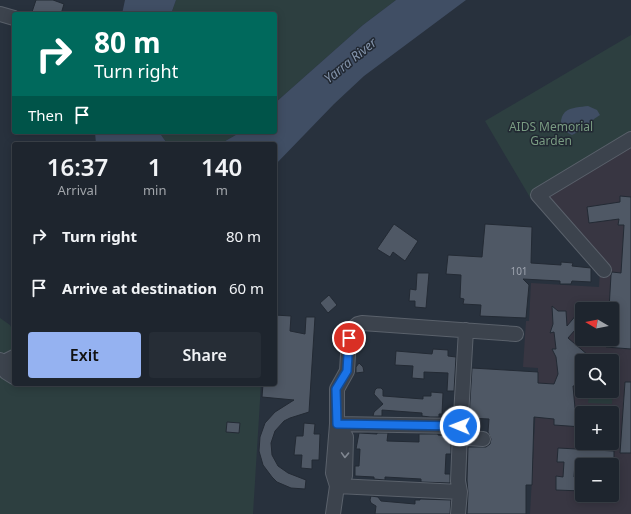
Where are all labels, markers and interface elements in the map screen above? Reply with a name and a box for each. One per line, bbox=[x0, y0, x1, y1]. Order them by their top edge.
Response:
text: 80 m bbox=[94, 23, 161, 61]
icon: right bbox=[28, 28, 80, 80]
water label: Yarra River bbox=[320, 33, 381, 87]
text: Turn right bbox=[94, 59, 178, 83]
icon: arrive bbox=[71, 104, 93, 126]
text: Then bbox=[28, 105, 63, 125]
park label: AIDS Memorial Garden bbox=[509, 118, 593, 149]
text: 16:37 bbox=[47, 150, 108, 183]
text: 1 bbox=[148, 150, 162, 183]
text: 140 bbox=[201, 150, 242, 183]
text: Arrival bbox=[58, 181, 97, 199]
text: min bbox=[143, 181, 166, 199]
text: m bbox=[216, 181, 228, 199]
icon: right bbox=[28, 225, 50, 247]
text: Turn right bbox=[62, 226, 137, 246]
text: 80 m bbox=[226, 226, 261, 246]
house number: 101 bbox=[510, 264, 528, 278]
icon: arrive bbox=[28, 277, 50, 299]
text: Arrive at destination bbox=[62, 278, 217, 298]
text: 60 m bbox=[229, 278, 264, 298]
north arrow bbox=[575, 302, 619, 346]
map controls bbox=[575, 302, 619, 502]
pin bbox=[332, 321, 366, 355]
icon: arrive bbox=[338, 327, 360, 349]
button: Exit bbox=[28, 332, 141, 378]
button: Share bbox=[149, 332, 261, 378]
button: search bbox=[575, 354, 619, 398]
position arrow bbox=[439, 405, 481, 447]
button: + bbox=[575, 406, 619, 450]
one-way arrow bbox=[341, 452, 350, 458]
button: − bbox=[575, 458, 619, 502]

